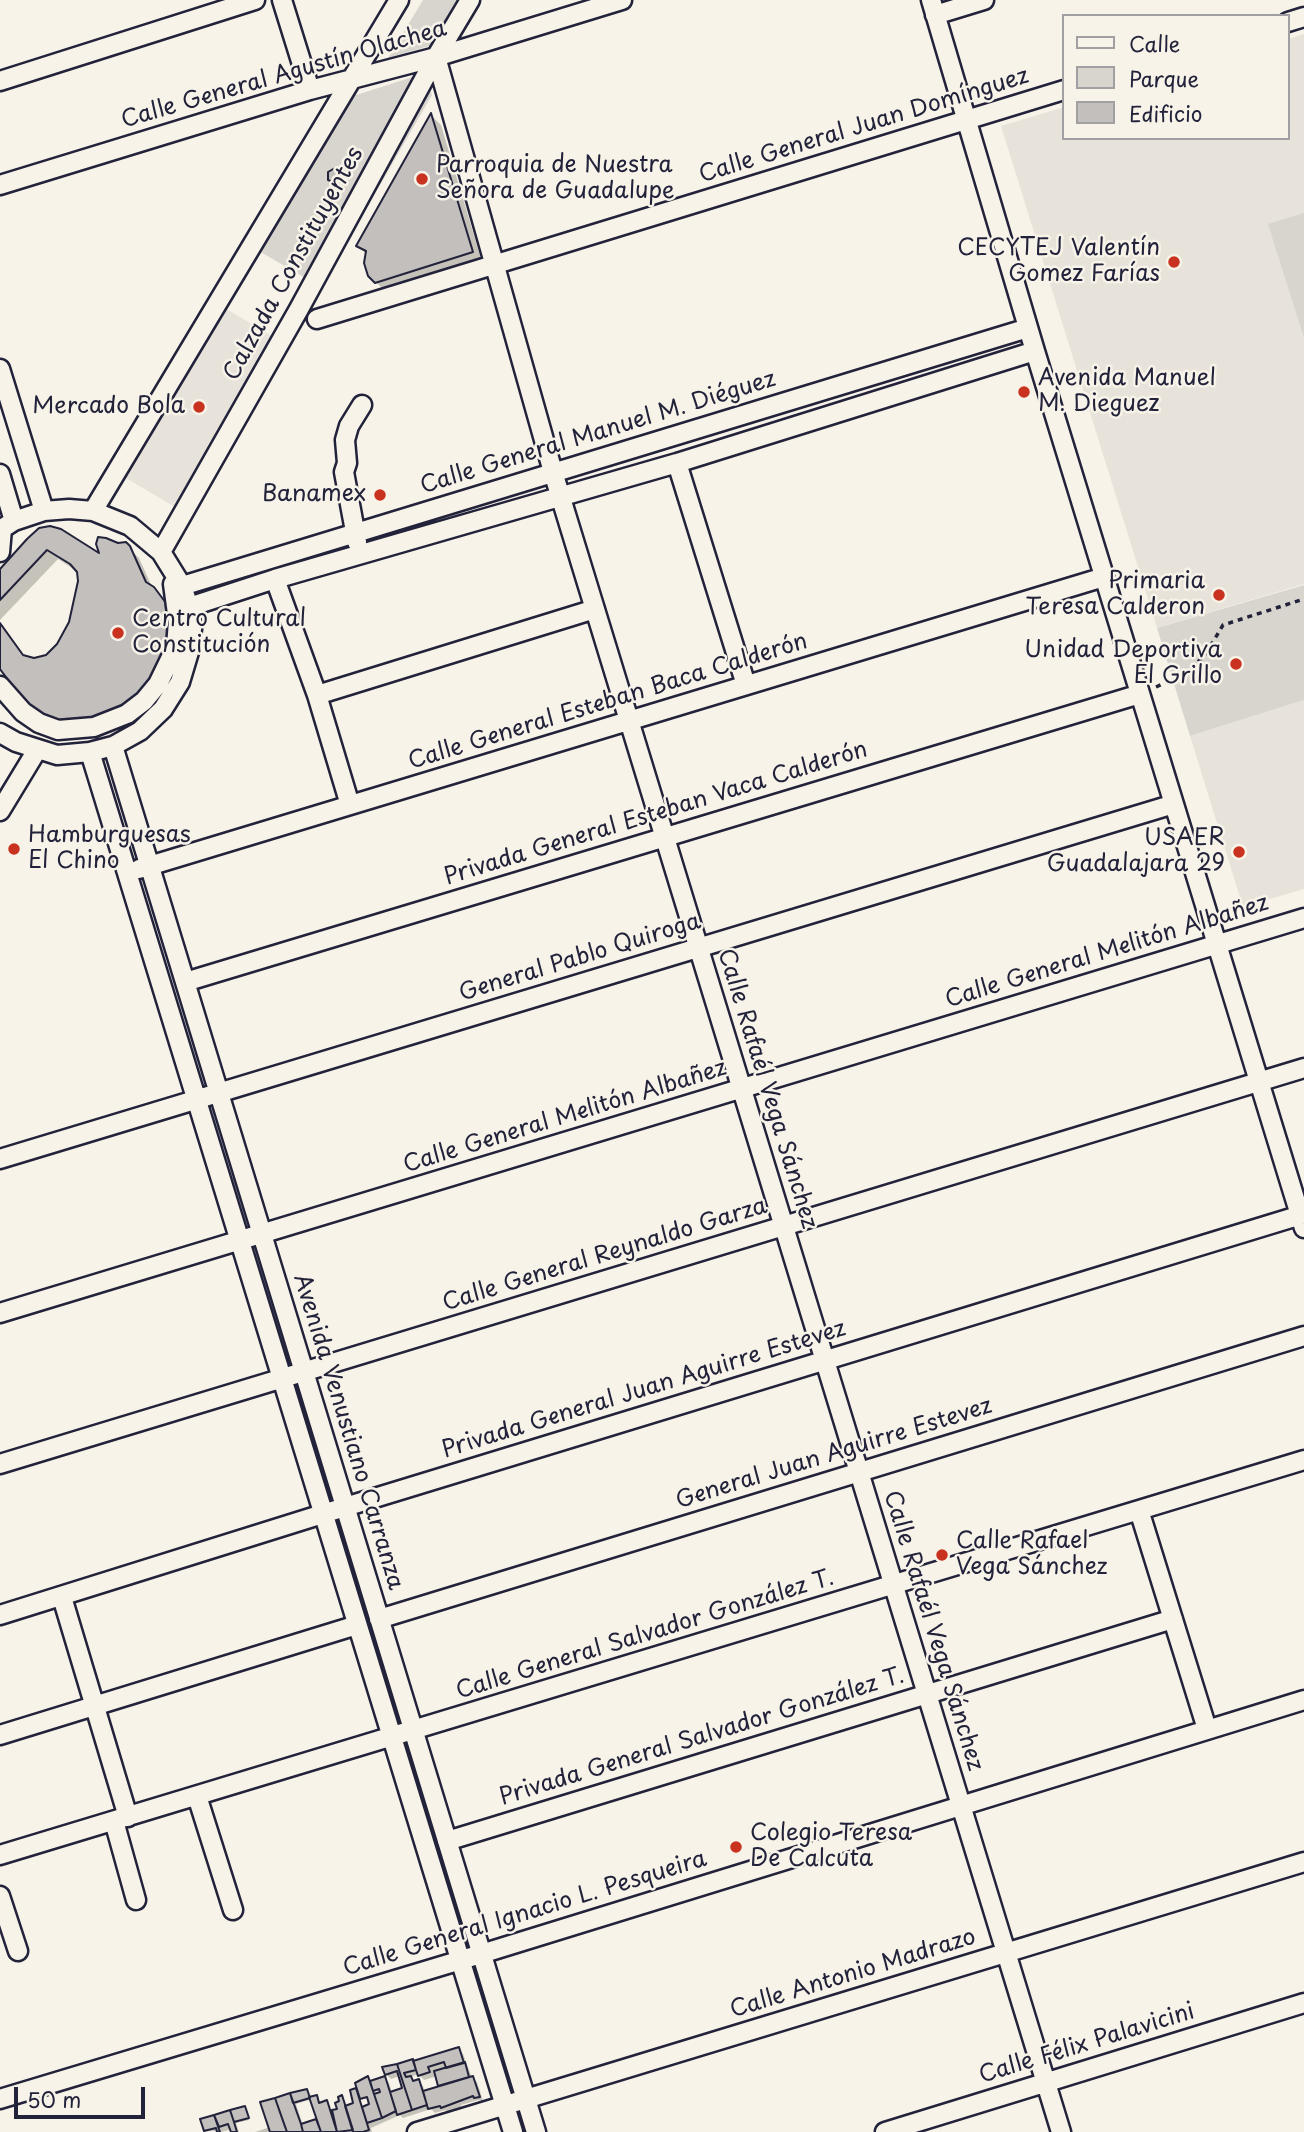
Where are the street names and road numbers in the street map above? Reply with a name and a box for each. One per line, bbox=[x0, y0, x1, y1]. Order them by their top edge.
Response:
street label: Calle General Agustín Olachea bbox=[118, 15, 450, 135]
street label: Calle General Juan Domínguez bbox=[696, 63, 1032, 189]
street label: Calzada Constituyentes bbox=[218, 142, 370, 386]
street label: Calle General Manuel M. Diéguez bbox=[417, 366, 779, 500]
street label: Calle General Esteban Baca Calderón bbox=[405, 628, 811, 776]
street label: Privada General Esteban Vaca Calderón bbox=[441, 736, 871, 892]
street label: Calle General Melitón Albañez bbox=[942, 890, 1272, 1014]
street label: General Pablo Quiroga bbox=[456, 908, 704, 1008]
street label: Calle Rafaél Vega Sánchez bbox=[711, 946, 823, 1232]
street label: Calle General Melitón Albañez bbox=[400, 1055, 730, 1179]
street label: Calle General Reynaldo Garza bbox=[439, 1192, 771, 1318]
street label: Avenida Venustiano Carranza bbox=[287, 1271, 409, 1593]
street label: Privada General Juan Aguirre Estevez bbox=[439, 1315, 849, 1465]
street label: General Juan Aguirre Estevez bbox=[673, 1393, 995, 1515]
street label: Calle Rafaél Vega Sánchez bbox=[877, 1488, 989, 1774]
street label: Calle General Salvador González T. bbox=[453, 1564, 837, 1706]
street label: Privada General Salvador González T. bbox=[496, 1662, 908, 1812]
street label: Calle General Ignacio L. Pesqueira bbox=[340, 1845, 710, 1983]
street label: Calle Antonio Madrazo bbox=[727, 1923, 979, 2025]
street label: Calle Félix Palavicini bbox=[976, 1998, 1198, 2090]

